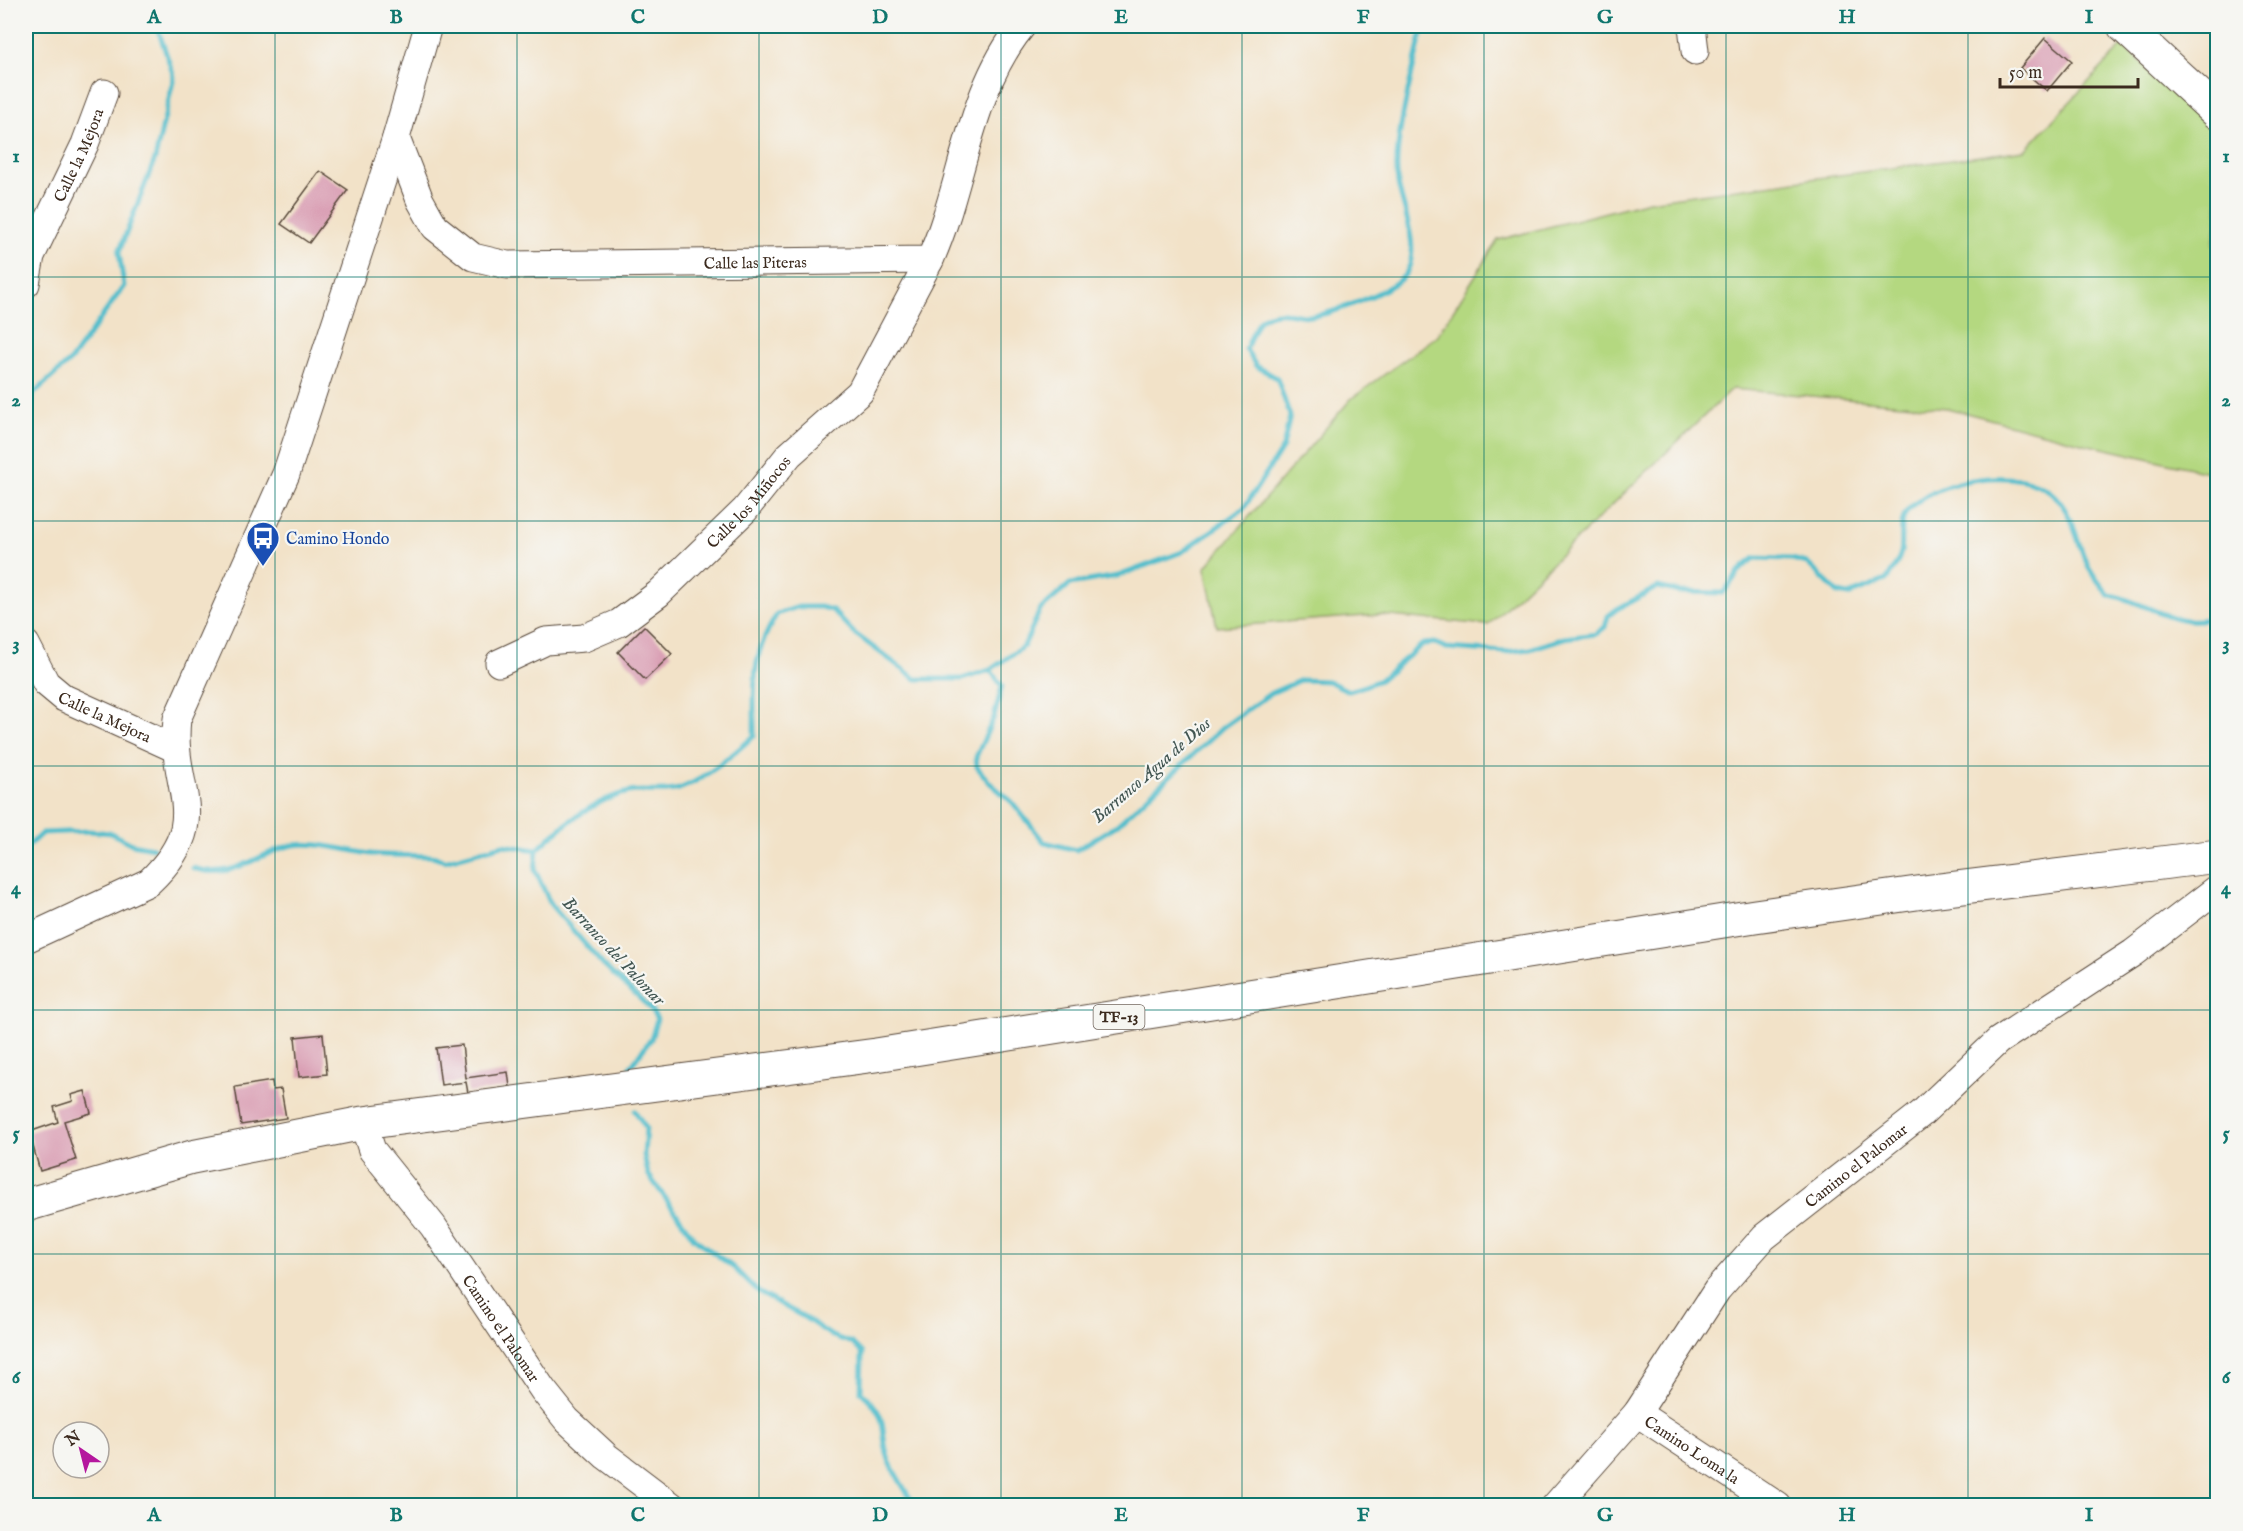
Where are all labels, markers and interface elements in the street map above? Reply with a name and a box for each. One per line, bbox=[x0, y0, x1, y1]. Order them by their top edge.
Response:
text: A bbox=[146, 5, 162, 30]
text: B bbox=[389, 5, 403, 30]
text: C bbox=[631, 5, 645, 30]
text: D bbox=[872, 5, 888, 30]
text: E bbox=[1114, 5, 1128, 30]
text: F bbox=[1357, 5, 1370, 30]
text: G bbox=[1597, 5, 1614, 30]
text: H bbox=[1838, 5, 1856, 30]
text: I bbox=[2085, 5, 2094, 30]
scale bar bbox=[2000, 51, 2138, 89]
text: 50 m bbox=[2009, 62, 2042, 85]
street label: Calle la Mejora bbox=[50, 106, 109, 206]
text: 1 bbox=[12, 144, 20, 169]
text: 1 bbox=[2222, 144, 2230, 169]
street label: Calle las Piteras bbox=[704, 253, 807, 275]
text: 2 bbox=[11, 388, 21, 413]
text: 2 bbox=[2221, 388, 2231, 413]
street label: Calle los Miñocos bbox=[703, 452, 797, 554]
bus stop icon: Camino Hondo bbox=[245, 520, 281, 567]
place label: Camino Hondo bbox=[286, 530, 390, 550]
text: 3 bbox=[12, 632, 20, 657]
text: 3 bbox=[2222, 632, 2230, 657]
street label: Calle la Mejora bbox=[54, 689, 154, 748]
water label: Barranco Agua de Dios bbox=[1088, 713, 1217, 829]
text: 4 bbox=[11, 876, 22, 901]
text: 4 bbox=[2221, 876, 2232, 901]
water label: Barranco del Palomar bbox=[556, 893, 670, 1012]
road number: TF-13 bbox=[1094, 1005, 1144, 1029]
street label: Camino el Palomar bbox=[1802, 1120, 1912, 1213]
text: 5 bbox=[12, 1121, 20, 1146]
text: 5 bbox=[2222, 1121, 2230, 1146]
street label: Camino el Palomar bbox=[457, 1272, 543, 1387]
text: 6 bbox=[12, 1365, 22, 1390]
text: 6 bbox=[2222, 1365, 2232, 1390]
street label: Camino Loma la bbox=[1640, 1412, 1742, 1490]
north arrow bbox=[51, 1420, 111, 1480]
text: N bbox=[61, 1427, 85, 1452]
text: A bbox=[146, 1503, 162, 1528]
text: B bbox=[389, 1503, 403, 1528]
text: C bbox=[631, 1503, 645, 1528]
text: D bbox=[872, 1503, 888, 1528]
text: E bbox=[1114, 1503, 1128, 1528]
text: F bbox=[1357, 1503, 1370, 1528]
text: G bbox=[1597, 1503, 1614, 1528]
text: H bbox=[1838, 1503, 1856, 1528]
text: I bbox=[2085, 1503, 2094, 1528]

